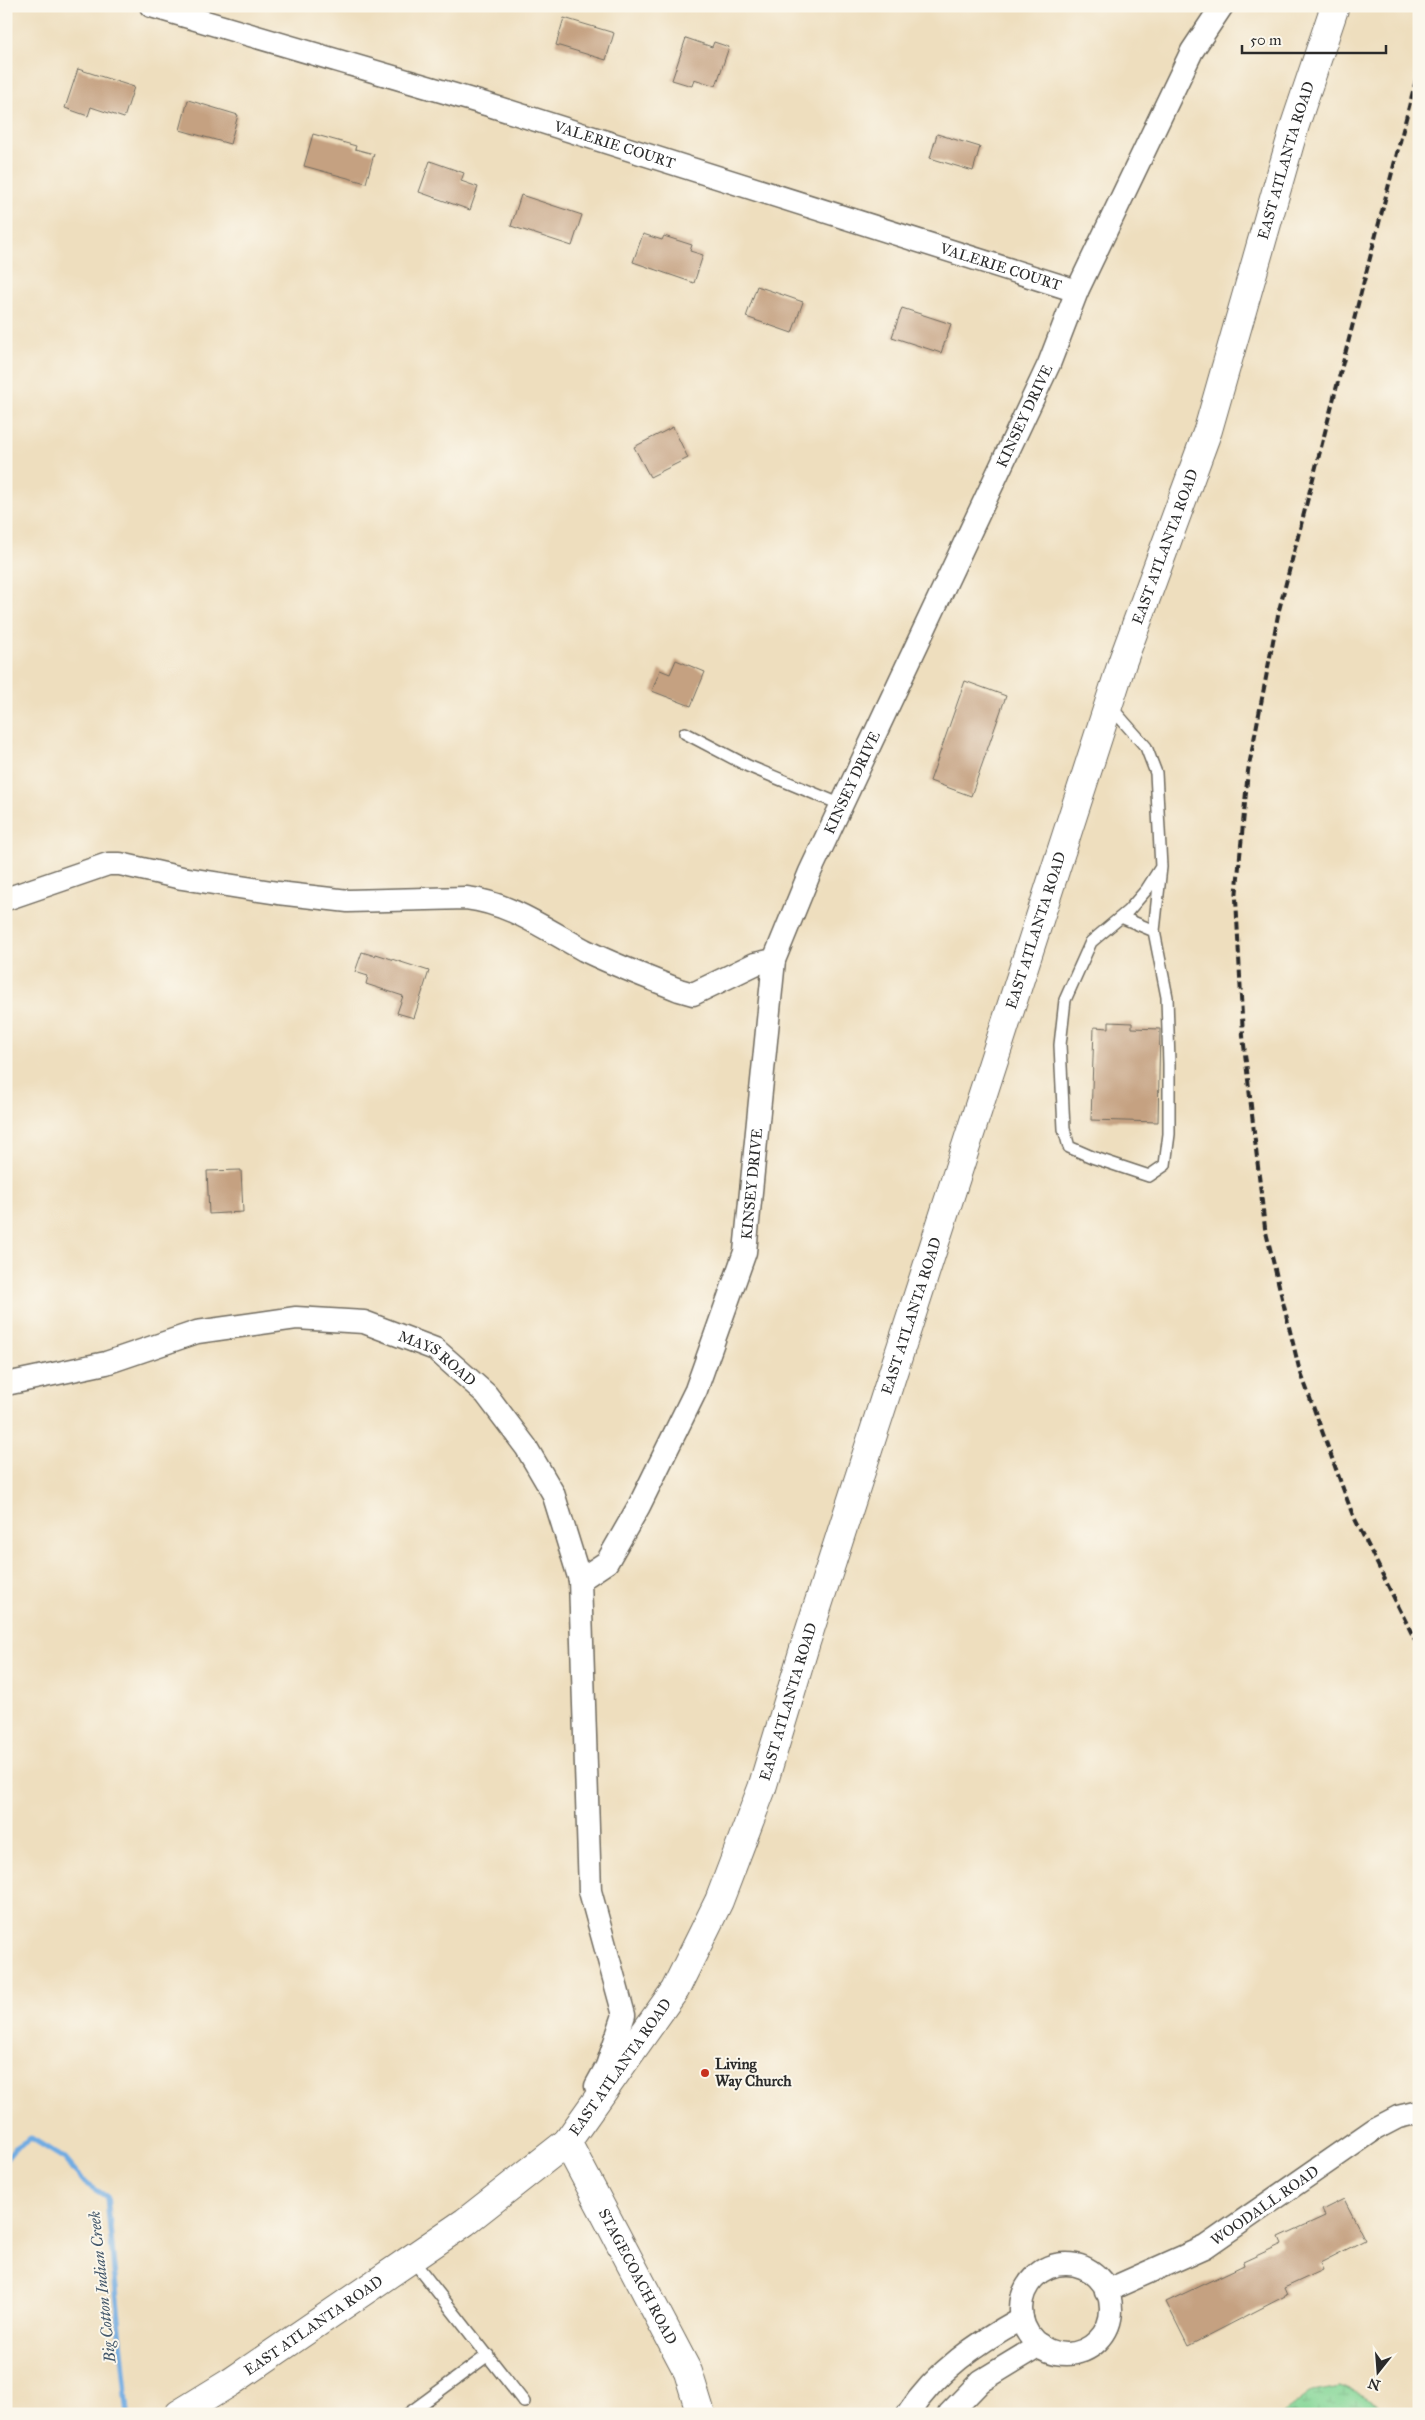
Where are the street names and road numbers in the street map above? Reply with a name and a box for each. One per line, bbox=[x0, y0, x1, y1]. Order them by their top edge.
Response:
street label: EAST ATLANTA ROAD bbox=[1254, 79, 1318, 242]
street label: VALERIE COURT bbox=[551, 117, 678, 172]
street label: VALERIE COURT bbox=[937, 239, 1064, 295]
street label: KINSEY DRIVE bbox=[993, 362, 1057, 470]
street label: EAST ATLANTA ROAD bbox=[1128, 466, 1202, 627]
street label: KINSEY DRIVE bbox=[820, 728, 884, 837]
street label: EAST ATLANTA ROAD bbox=[1002, 849, 1070, 1011]
street label: KINSEY DRIVE bbox=[737, 1127, 766, 1240]
street label: EAST ATLANTA ROAD bbox=[877, 1235, 945, 1397]
street label: MAYS ROAD bbox=[396, 1327, 480, 1390]
street label: EAST ATLANTA ROAD bbox=[756, 1620, 821, 1783]
street label: EAST ATLANTA ROAD bbox=[565, 1995, 675, 2139]
street label: WOODALL ROAD bbox=[1207, 2162, 1322, 2249]
street label: STAGECOACH ROAD bbox=[595, 2205, 681, 2348]
street label: EAST ATLANTA ROAD bbox=[241, 2272, 386, 2379]

